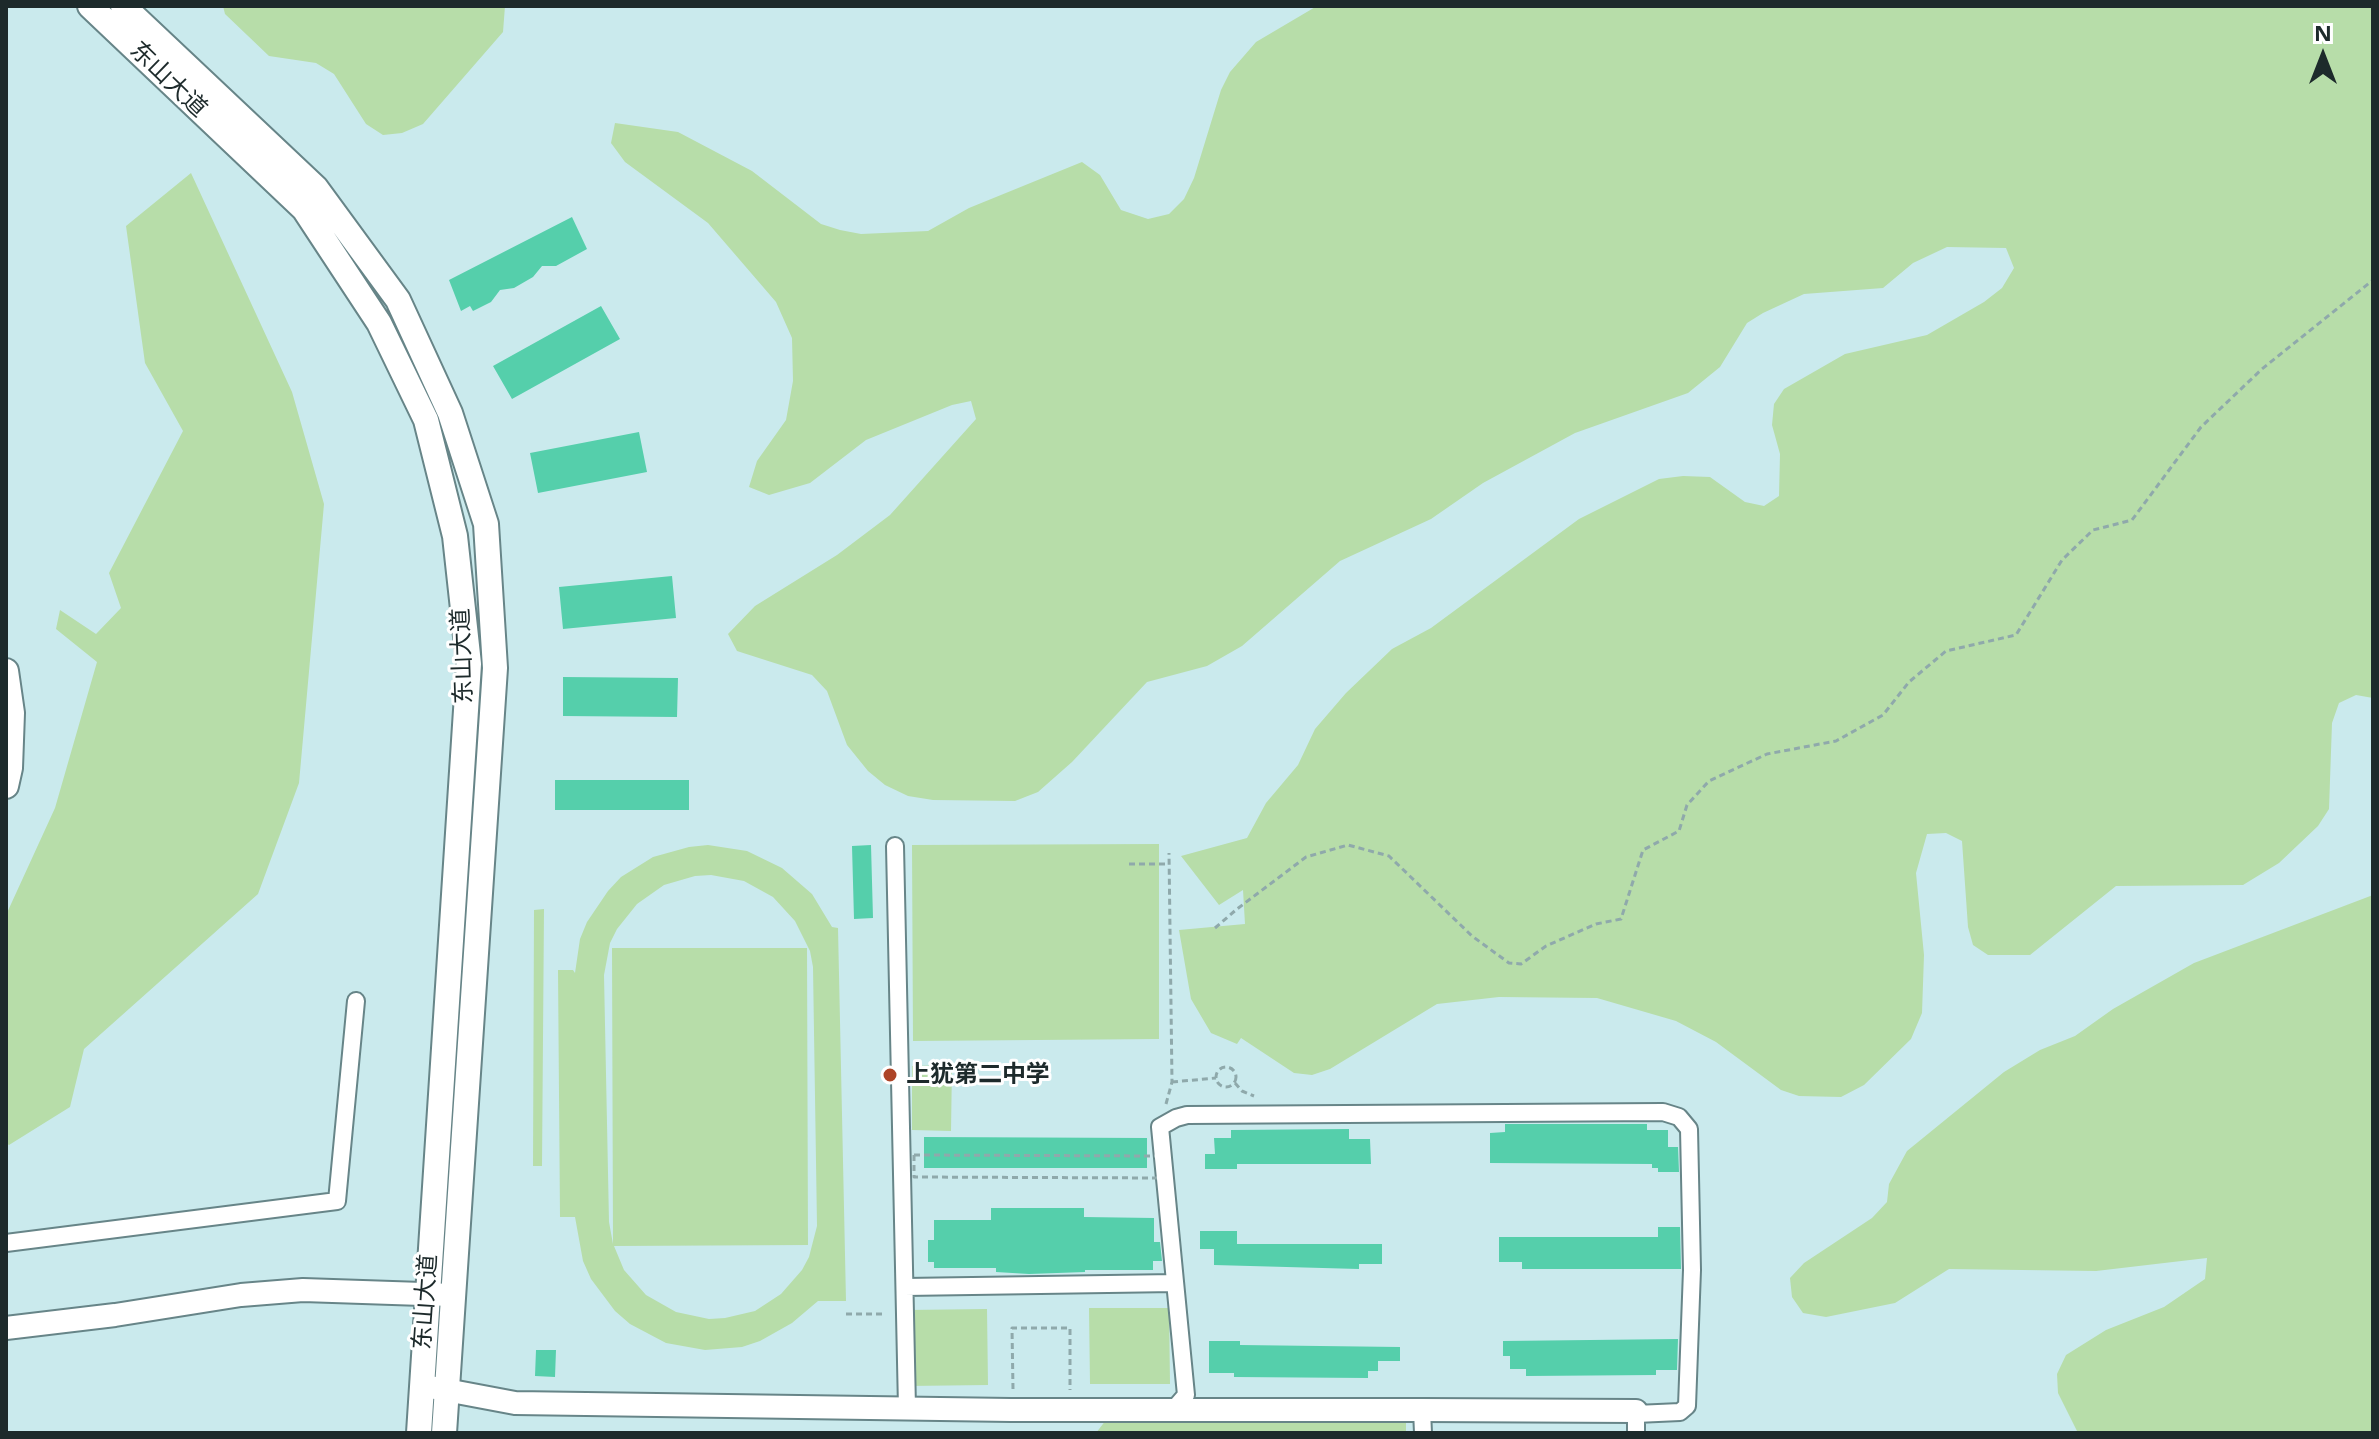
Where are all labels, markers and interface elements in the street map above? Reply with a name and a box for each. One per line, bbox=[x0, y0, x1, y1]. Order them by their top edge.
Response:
north arrow bbox=[2283, 16, 2363, 96]
text: N bbox=[2314, 17, 2332, 47]
street label: 东山大道 bbox=[123, 36, 213, 124]
street label: 东山大道 bbox=[447, 608, 479, 704]
place label: 上犹第二中学 bbox=[906, 1061, 1050, 1089]
marker: 上犹第二中学 bbox=[881, 1066, 899, 1084]
street label: 东山大道 bbox=[408, 1253, 444, 1351]

